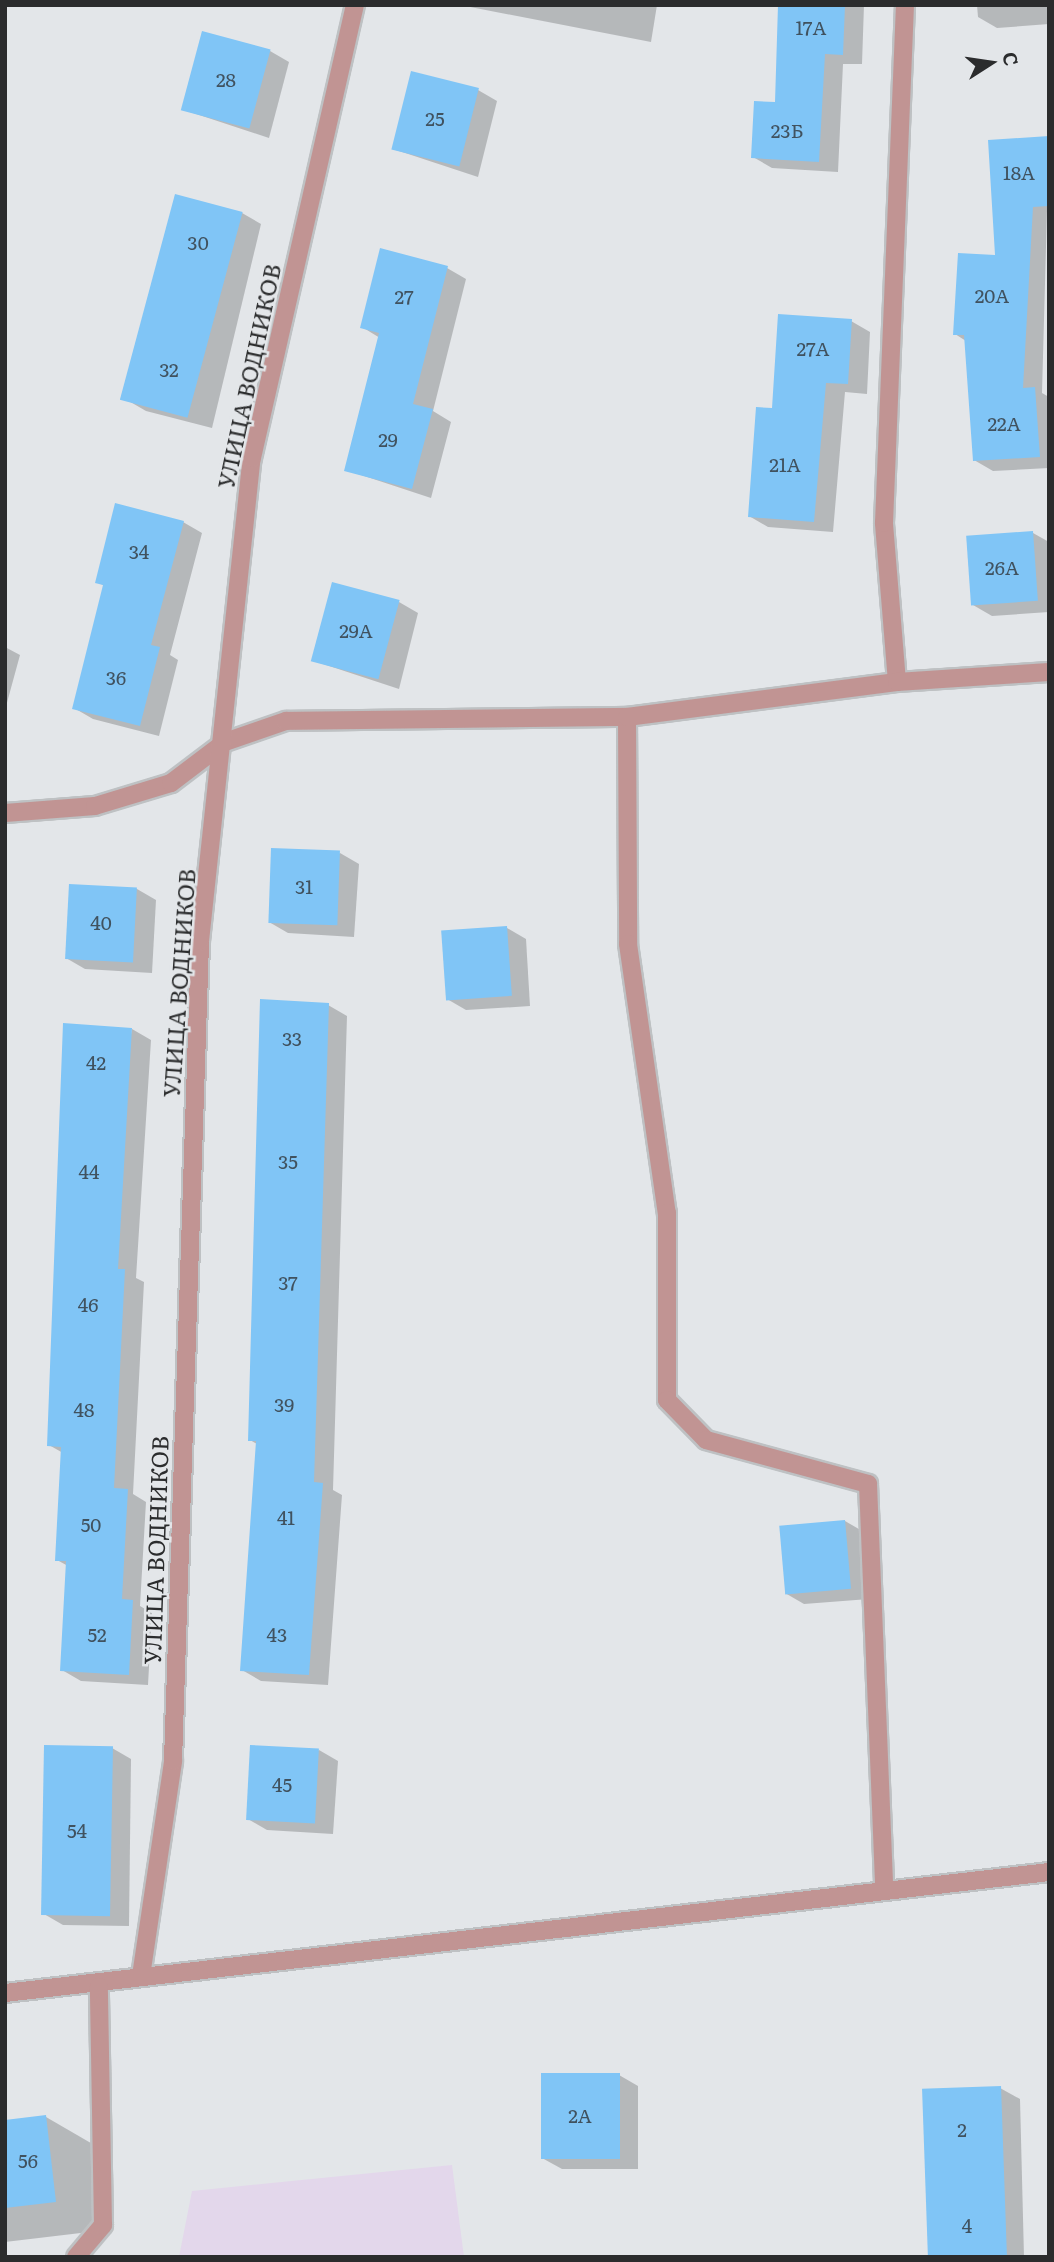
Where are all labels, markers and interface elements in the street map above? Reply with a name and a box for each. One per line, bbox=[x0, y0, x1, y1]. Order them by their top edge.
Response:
house number: 17А bbox=[796, 17, 826, 39]
north arrow bbox=[956, 28, 1026, 98]
text: С bbox=[996, 49, 1027, 68]
house number: 28 bbox=[216, 69, 236, 91]
house number: 25 bbox=[425, 108, 445, 130]
house number: 23Б bbox=[771, 120, 803, 142]
house number: 18А bbox=[1003, 162, 1035, 184]
house number: 30 bbox=[187, 232, 209, 254]
street label: УЛИЦА ВОДНИКОВ bbox=[211, 261, 285, 491]
house number: 20А bbox=[975, 285, 1009, 307]
house number: 27 bbox=[394, 286, 414, 308]
house number: 27А bbox=[796, 338, 830, 360]
house number: 32 bbox=[159, 359, 179, 381]
house number: 22А bbox=[987, 413, 1021, 435]
house number: 29 bbox=[378, 429, 398, 451]
house number: 21А bbox=[769, 454, 801, 476]
house number: 34 bbox=[129, 541, 149, 563]
house number: 26А bbox=[985, 557, 1019, 579]
house number: 29А bbox=[339, 620, 373, 642]
house number: 36 bbox=[106, 667, 126, 689]
street label: УЛИЦА ВОДНИКОВ bbox=[156, 868, 200, 1098]
house number: 31 bbox=[295, 876, 313, 898]
house number: 40 bbox=[90, 912, 112, 934]
house number: 33 bbox=[282, 1028, 302, 1050]
house number: 42 bbox=[86, 1052, 106, 1074]
house number: 35 bbox=[278, 1151, 298, 1173]
house number: 44 bbox=[79, 1161, 99, 1183]
house number: 37 bbox=[278, 1272, 298, 1294]
house number: 46 bbox=[78, 1294, 98, 1316]
house number: 39 bbox=[274, 1394, 294, 1416]
house number: 48 bbox=[74, 1399, 94, 1421]
street label: УЛИЦА ВОДНИКОВ bbox=[137, 1435, 173, 1665]
house number: 41 bbox=[277, 1507, 295, 1529]
house number: 50 bbox=[81, 1514, 101, 1536]
house number: 52 bbox=[87, 1624, 107, 1646]
house number: 43 bbox=[267, 1624, 287, 1646]
house number: 45 bbox=[272, 1774, 292, 1796]
house number: 54 bbox=[67, 1820, 87, 1842]
house number: 2А bbox=[568, 2105, 592, 2127]
house number: 2 bbox=[957, 2119, 967, 2141]
house number: 56 bbox=[18, 2150, 38, 2172]
house number: 4 bbox=[962, 2215, 972, 2237]

